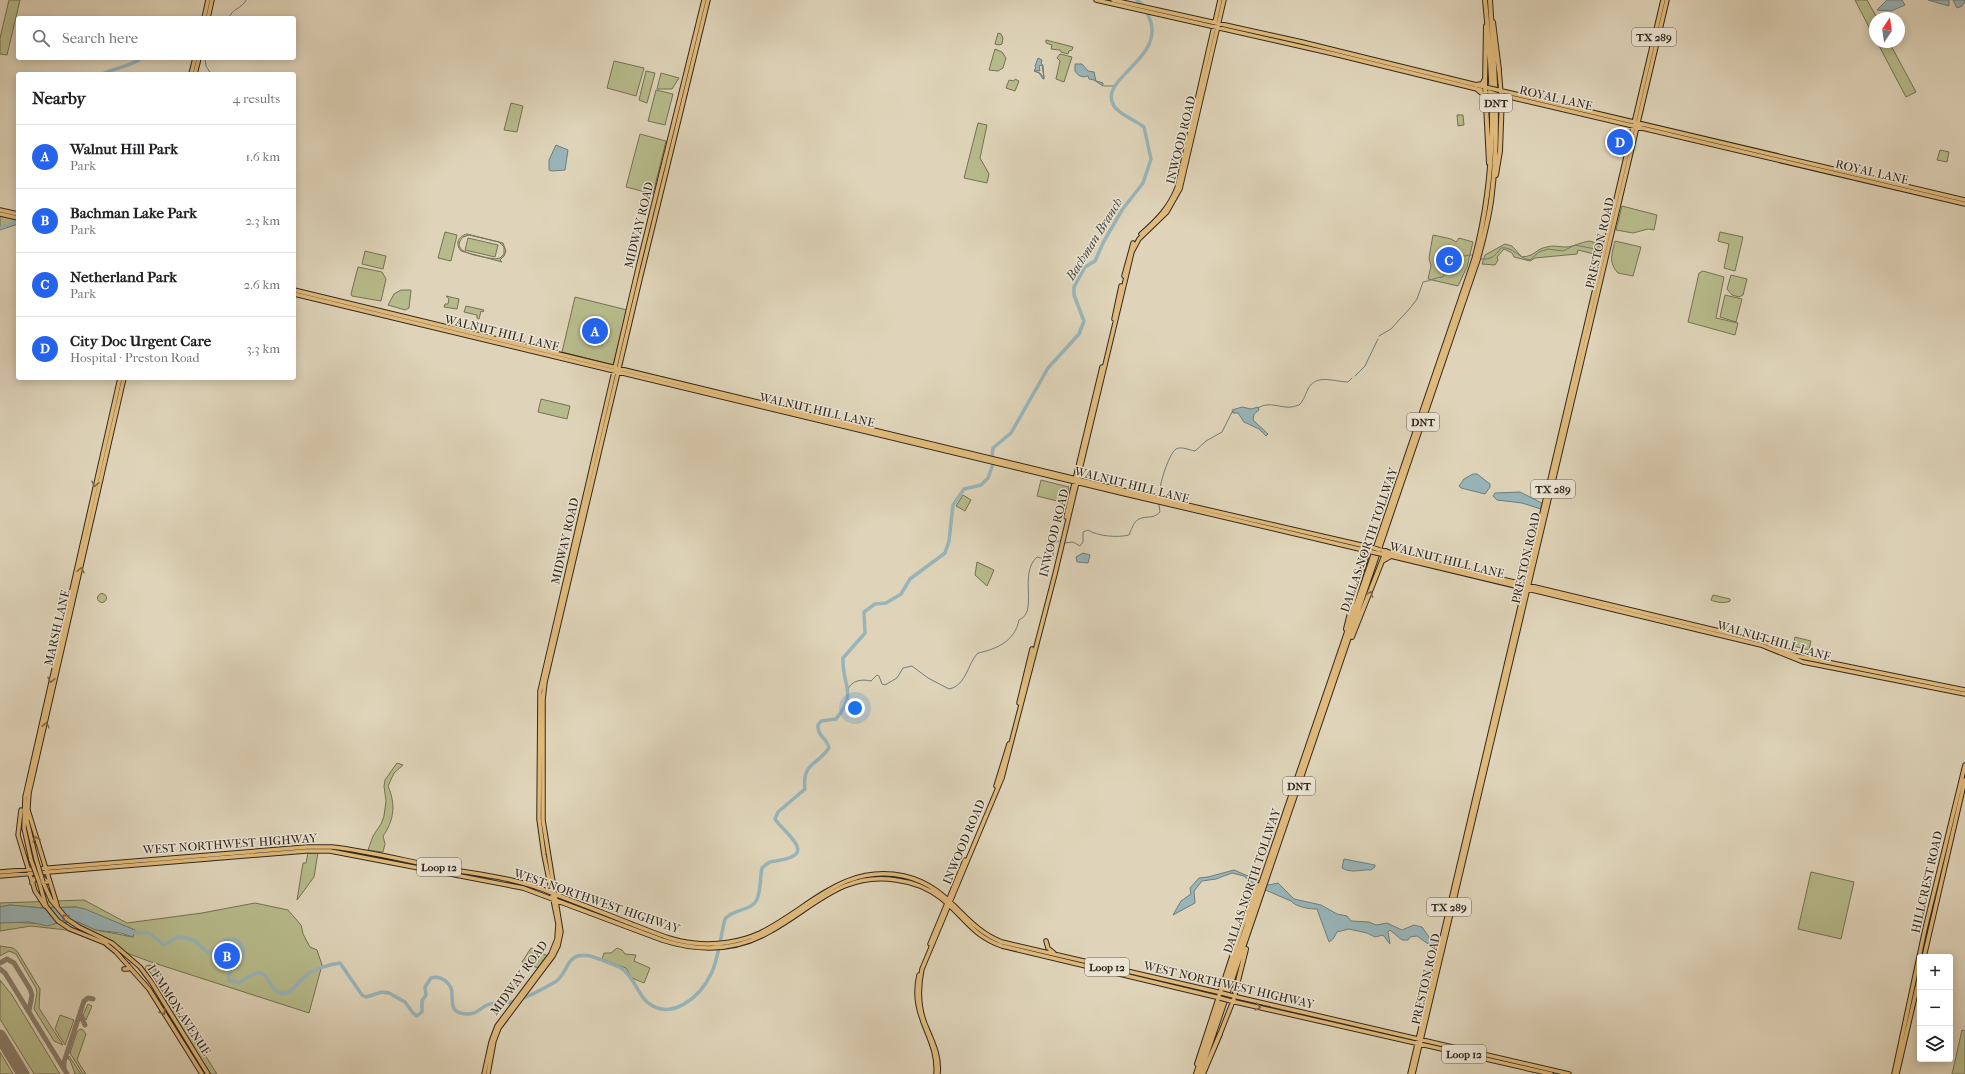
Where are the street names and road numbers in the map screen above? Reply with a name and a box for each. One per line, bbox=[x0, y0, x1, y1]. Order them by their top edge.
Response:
road number: TX 289 bbox=[1632, 28, 1676, 46]
street label: ROYAL LANE bbox=[1518, 83, 1594, 113]
street label: INWOOD ROAD bbox=[1163, 94, 1199, 186]
road number: DNT bbox=[1480, 94, 1512, 112]
street label: ROYAL LANE bbox=[1834, 157, 1910, 187]
street label: MIDWAY ROAD bbox=[622, 180, 656, 270]
street label: PRESTON ROAD bbox=[1583, 196, 1617, 290]
street label: WALNUT HILL LANE bbox=[442, 312, 561, 354]
street label: WALNUT HILL LANE bbox=[757, 390, 876, 430]
road number: DNT bbox=[1407, 413, 1439, 431]
street label: WALNUT HILL LANE bbox=[1072, 464, 1191, 506]
street label: DALLAS NORTH TOLLWAY bbox=[1338, 465, 1401, 614]
road number: TX 289 bbox=[1531, 480, 1575, 498]
street label: INWOOD ROAD bbox=[1036, 487, 1072, 579]
street label: MIDWAY ROAD bbox=[548, 496, 582, 586]
street label: PRESTON ROAD bbox=[1509, 511, 1543, 605]
street label: WALNUT HILL LANE bbox=[1387, 539, 1506, 581]
street label: MARSH LANE bbox=[41, 589, 73, 667]
street label: WALNUT HILL LANE bbox=[1714, 618, 1833, 664]
road number: DNT bbox=[1283, 777, 1315, 795]
street label: INWOOD ROAD bbox=[940, 798, 988, 886]
street label: DALLAS NORTH TOLLWAY bbox=[1221, 806, 1284, 955]
street label: HILLCREST ROAD bbox=[1908, 830, 1946, 934]
street label: WEST NORTHWEST HIGHWAY bbox=[141, 831, 318, 857]
road number: Loop 12 bbox=[417, 858, 461, 876]
street label: WEST NORTHWEST HIGHWAY bbox=[511, 866, 683, 936]
road number: TX 289 bbox=[1427, 898, 1471, 916]
street label: PRESTON ROAD bbox=[1409, 932, 1443, 1026]
street label: MIDWAY ROAD bbox=[487, 938, 551, 1018]
road number: Loop 12 bbox=[1085, 958, 1129, 976]
street label: WEST NORTHWEST HIGHWAY bbox=[1141, 958, 1317, 1012]
street label: LEMMON AVENUE bbox=[144, 962, 214, 1058]
road number: Loop 12 bbox=[1442, 1045, 1486, 1063]

